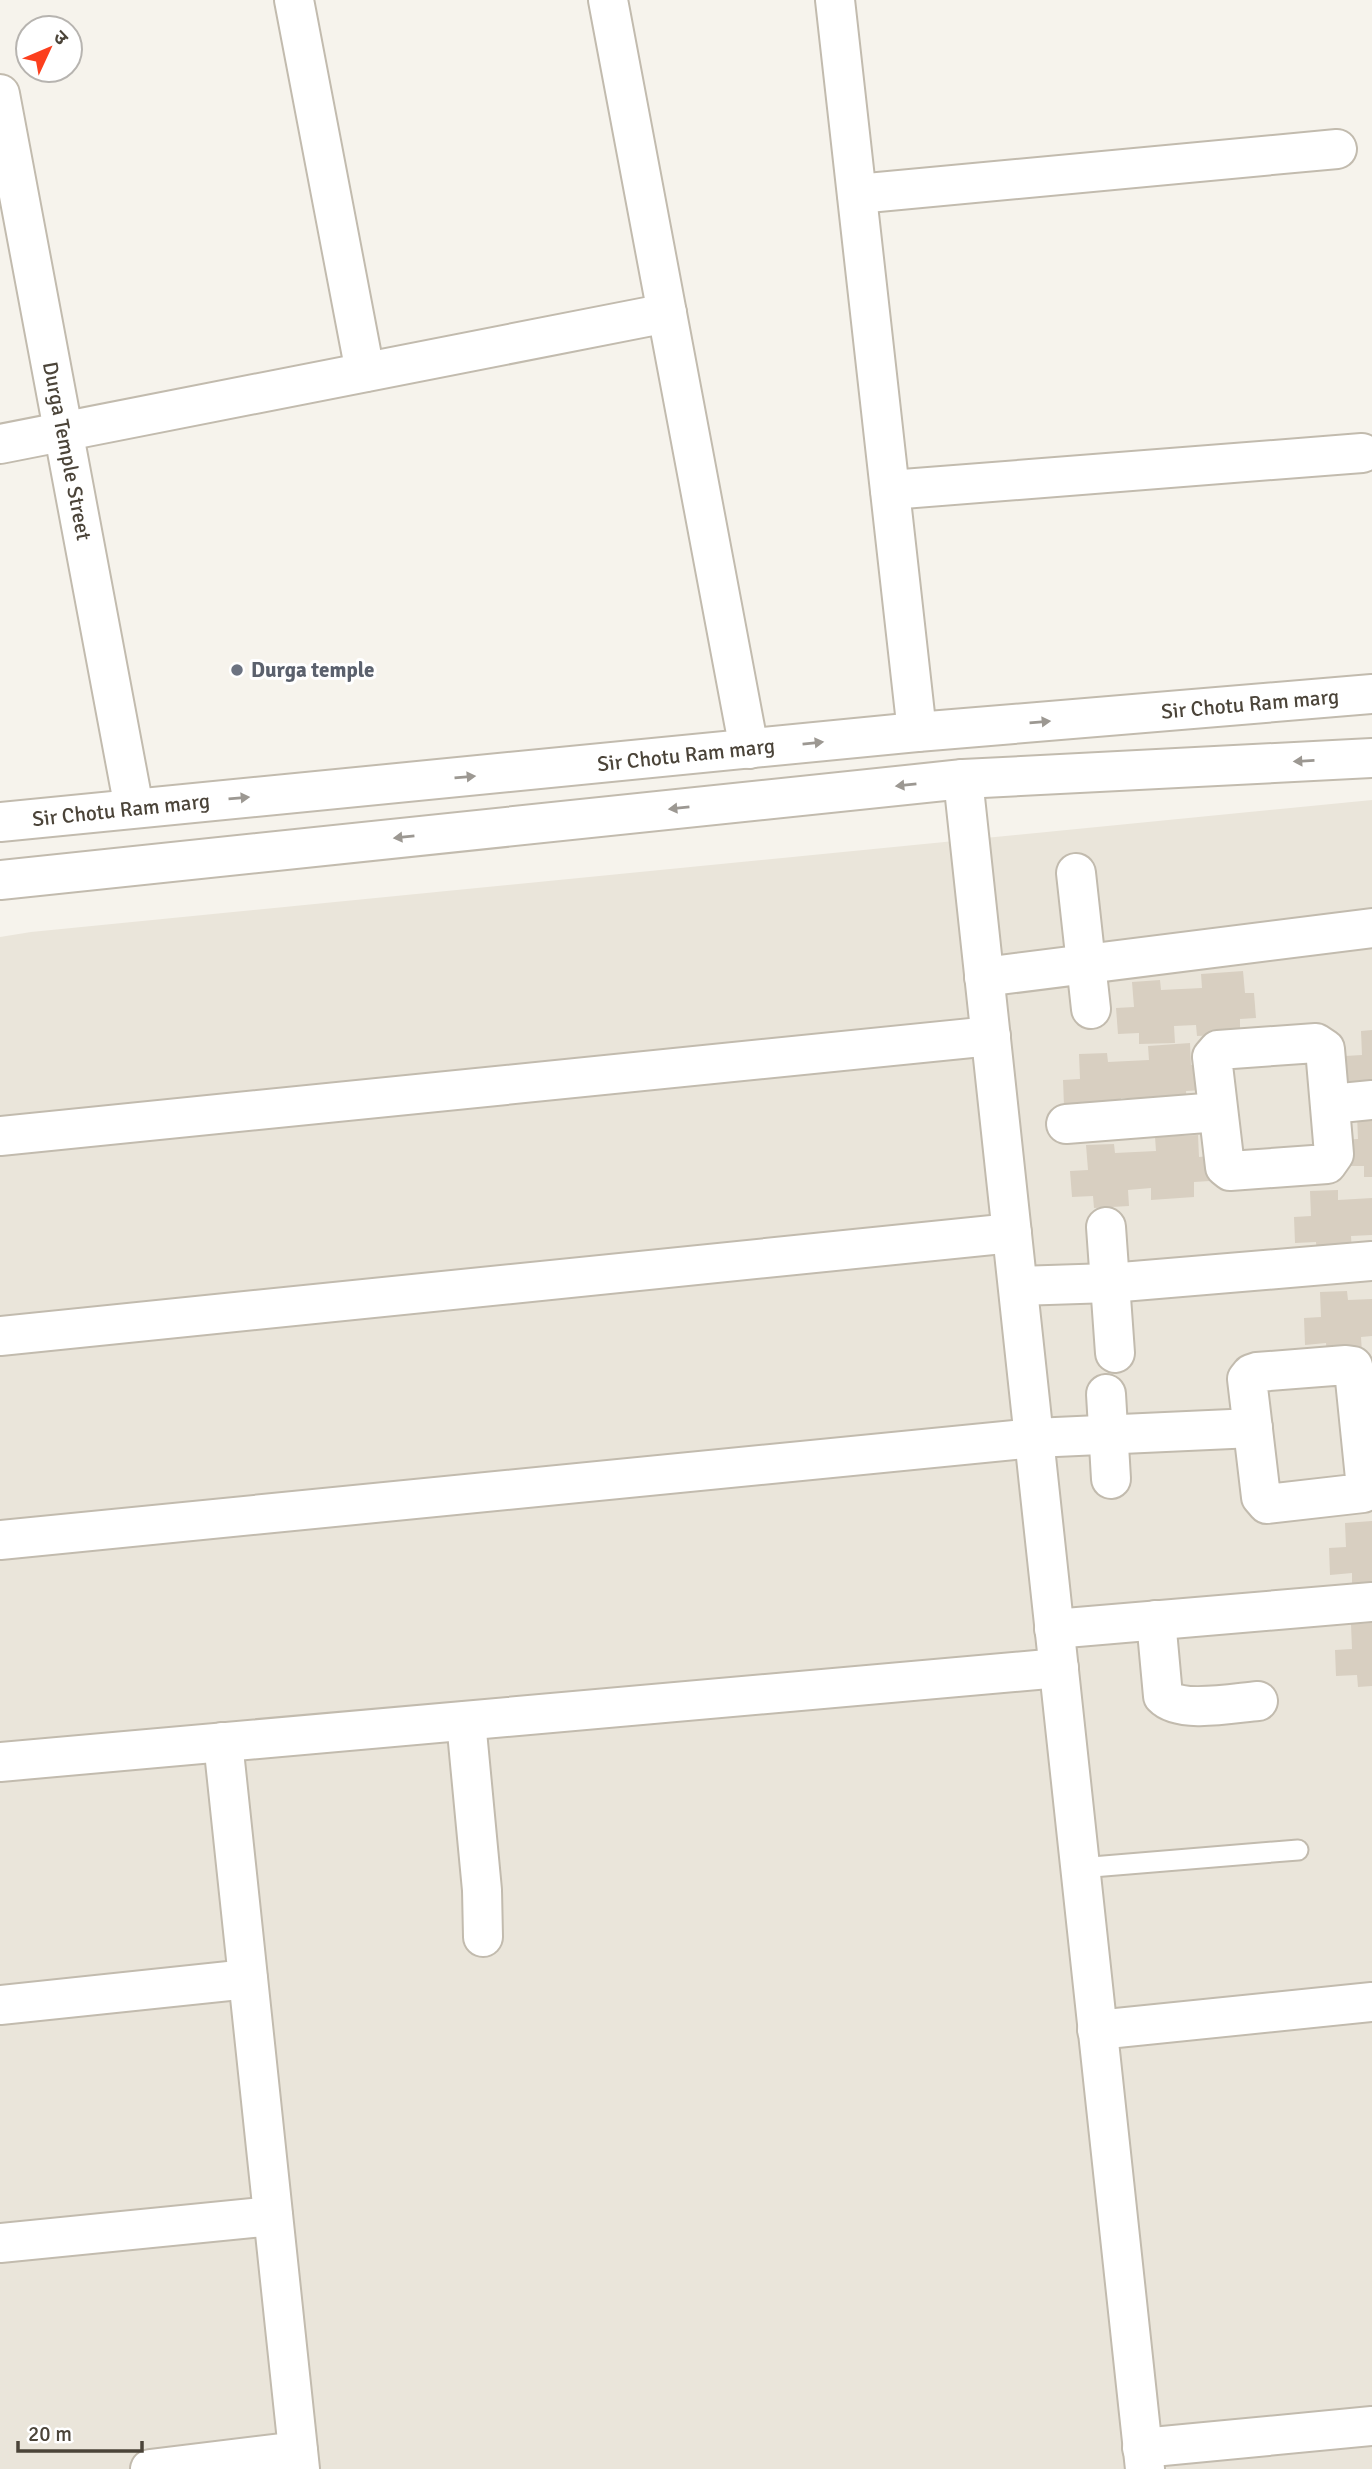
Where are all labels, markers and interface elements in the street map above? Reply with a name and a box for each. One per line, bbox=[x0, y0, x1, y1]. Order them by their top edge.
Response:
north arrow bbox=[14, 14, 84, 84]
text: उ bbox=[48, 26, 74, 51]
street label: Durga Temple Street bbox=[37, 359, 97, 543]
place label: Durga temple bbox=[251, 657, 375, 683]
marker: Durga temple bbox=[229, 662, 245, 678]
street label: Sir Chotu Ram marg bbox=[1160, 683, 1340, 725]
one-way arrow bbox=[1029, 716, 1051, 727]
street label: Sir Chotu Ram marg bbox=[596, 733, 776, 777]
one-way arrow bbox=[803, 737, 825, 748]
one-way arrow bbox=[1293, 756, 1315, 767]
one-way arrow bbox=[454, 771, 476, 782]
one-way arrow bbox=[894, 780, 916, 791]
street label: Sir Chotu Ram marg bbox=[31, 788, 211, 832]
one-way arrow bbox=[228, 793, 250, 804]
one-way arrow bbox=[668, 802, 690, 813]
one-way arrow bbox=[393, 831, 415, 842]
scale bar bbox=[18, 2410, 142, 2454]
text: 20 m bbox=[28, 2421, 72, 2447]

